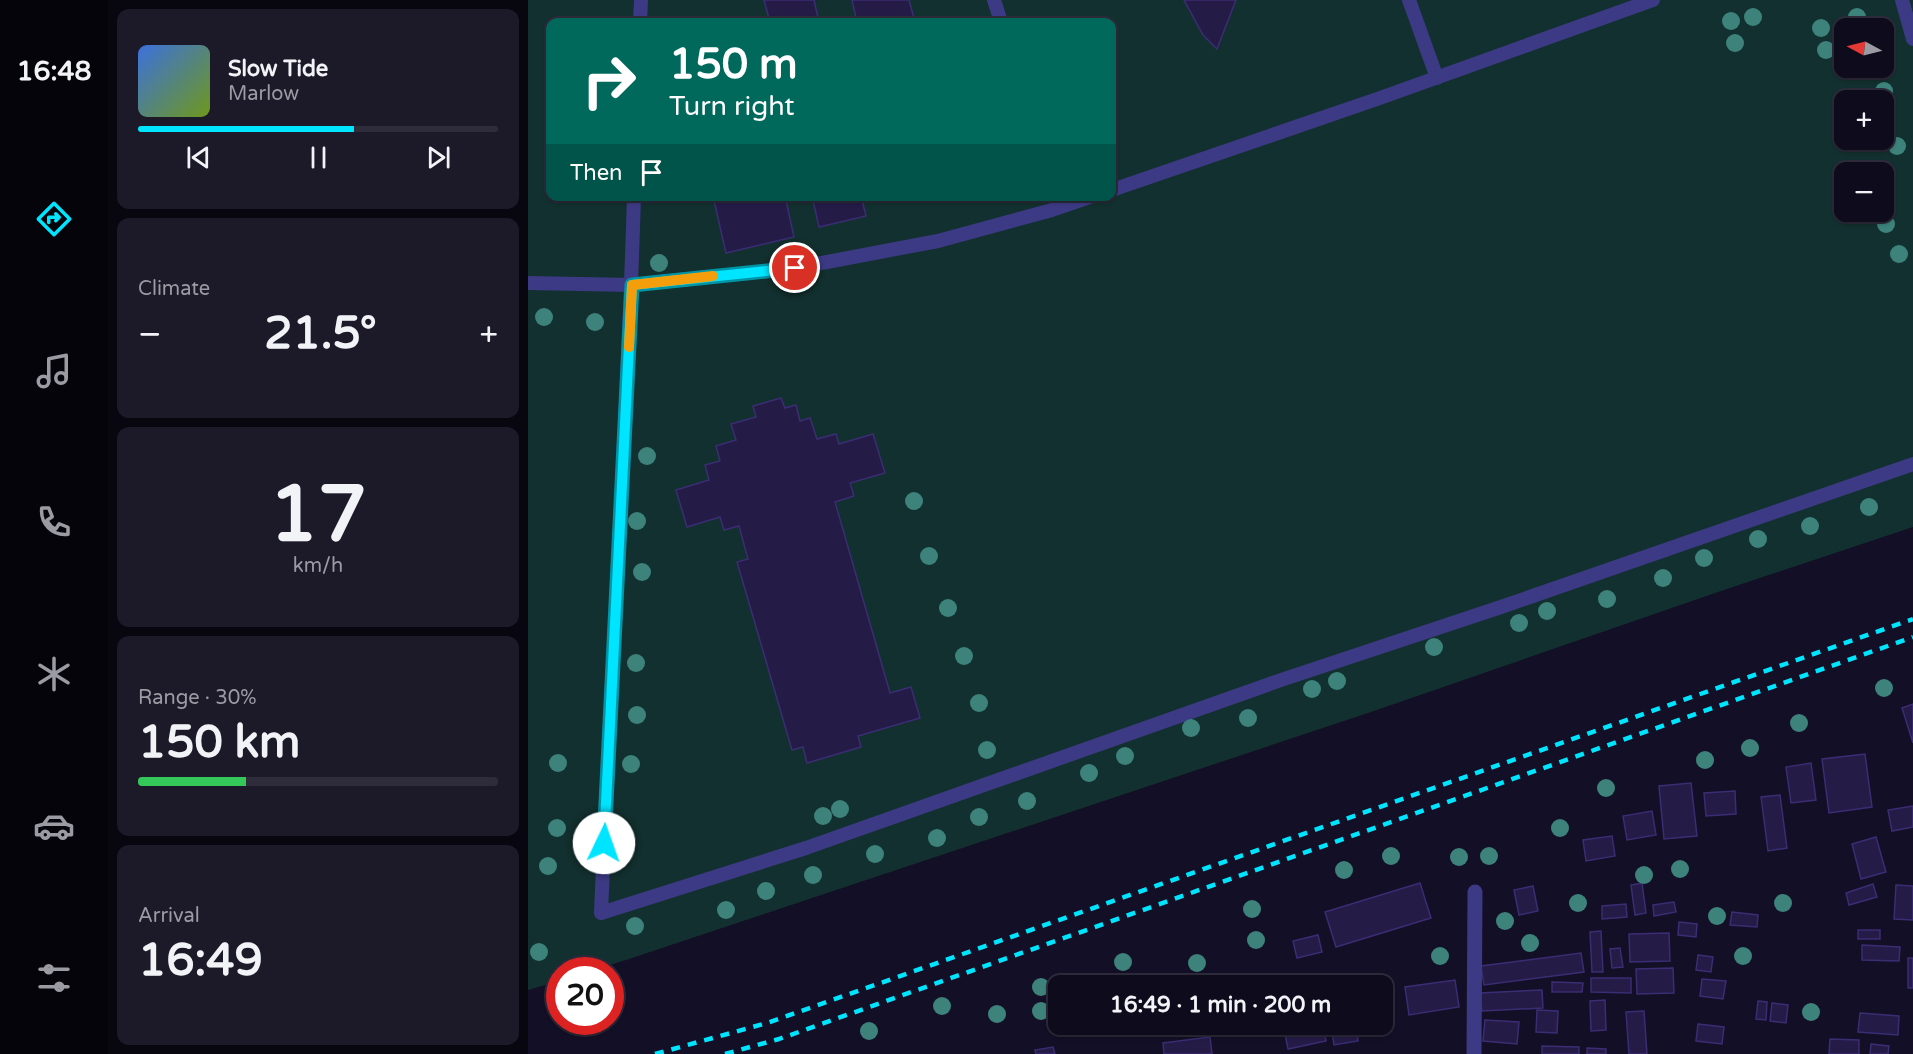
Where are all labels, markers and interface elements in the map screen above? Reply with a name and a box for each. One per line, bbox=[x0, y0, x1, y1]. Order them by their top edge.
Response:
north arrow bbox=[1834, 18, 1894, 78]
map controls bbox=[1834, 18, 1894, 222]
text: 150 m bbox=[669, 39, 798, 90]
icon: right bbox=[570, 42, 648, 120]
text: 16:48 bbox=[17, 55, 91, 88]
text: Slow Tide bbox=[228, 56, 328, 82]
text: Marlow bbox=[228, 82, 299, 106]
text: Turn right bbox=[669, 90, 795, 123]
button: + bbox=[1834, 90, 1894, 150]
icon: previous bbox=[182, 141, 215, 174]
icon: pause bbox=[302, 141, 335, 174]
icon: next bbox=[422, 141, 455, 174]
icon: arrive bbox=[635, 156, 668, 189]
text: Then bbox=[570, 160, 623, 186]
button: − bbox=[1834, 162, 1894, 222]
icon: directions bbox=[33, 198, 75, 240]
pin bbox=[769, 242, 820, 293]
icon: arrive bbox=[778, 251, 811, 284]
text: Climate bbox=[138, 277, 210, 301]
text: 21.5° bbox=[264, 307, 377, 361]
text: − bbox=[138, 315, 162, 354]
text: + bbox=[479, 315, 498, 354]
icon: music bbox=[33, 350, 75, 392]
text: 17 bbox=[269, 468, 367, 562]
icon: phone bbox=[33, 501, 75, 543]
text: km/h bbox=[293, 554, 343, 578]
icon: climate bbox=[33, 653, 75, 695]
text: Range · 30% bbox=[138, 686, 257, 710]
text: 150 km bbox=[138, 716, 300, 770]
icon: car bbox=[33, 805, 75, 847]
position arrow bbox=[572, 811, 636, 875]
text: Arrival bbox=[138, 904, 200, 928]
text: 16:49 bbox=[138, 934, 263, 988]
icon: filters bbox=[33, 957, 75, 999]
speed limit sign: 20 bbox=[546, 957, 624, 1035]
text: 16:49 · 1 min · 200 m bbox=[1110, 992, 1331, 1018]

